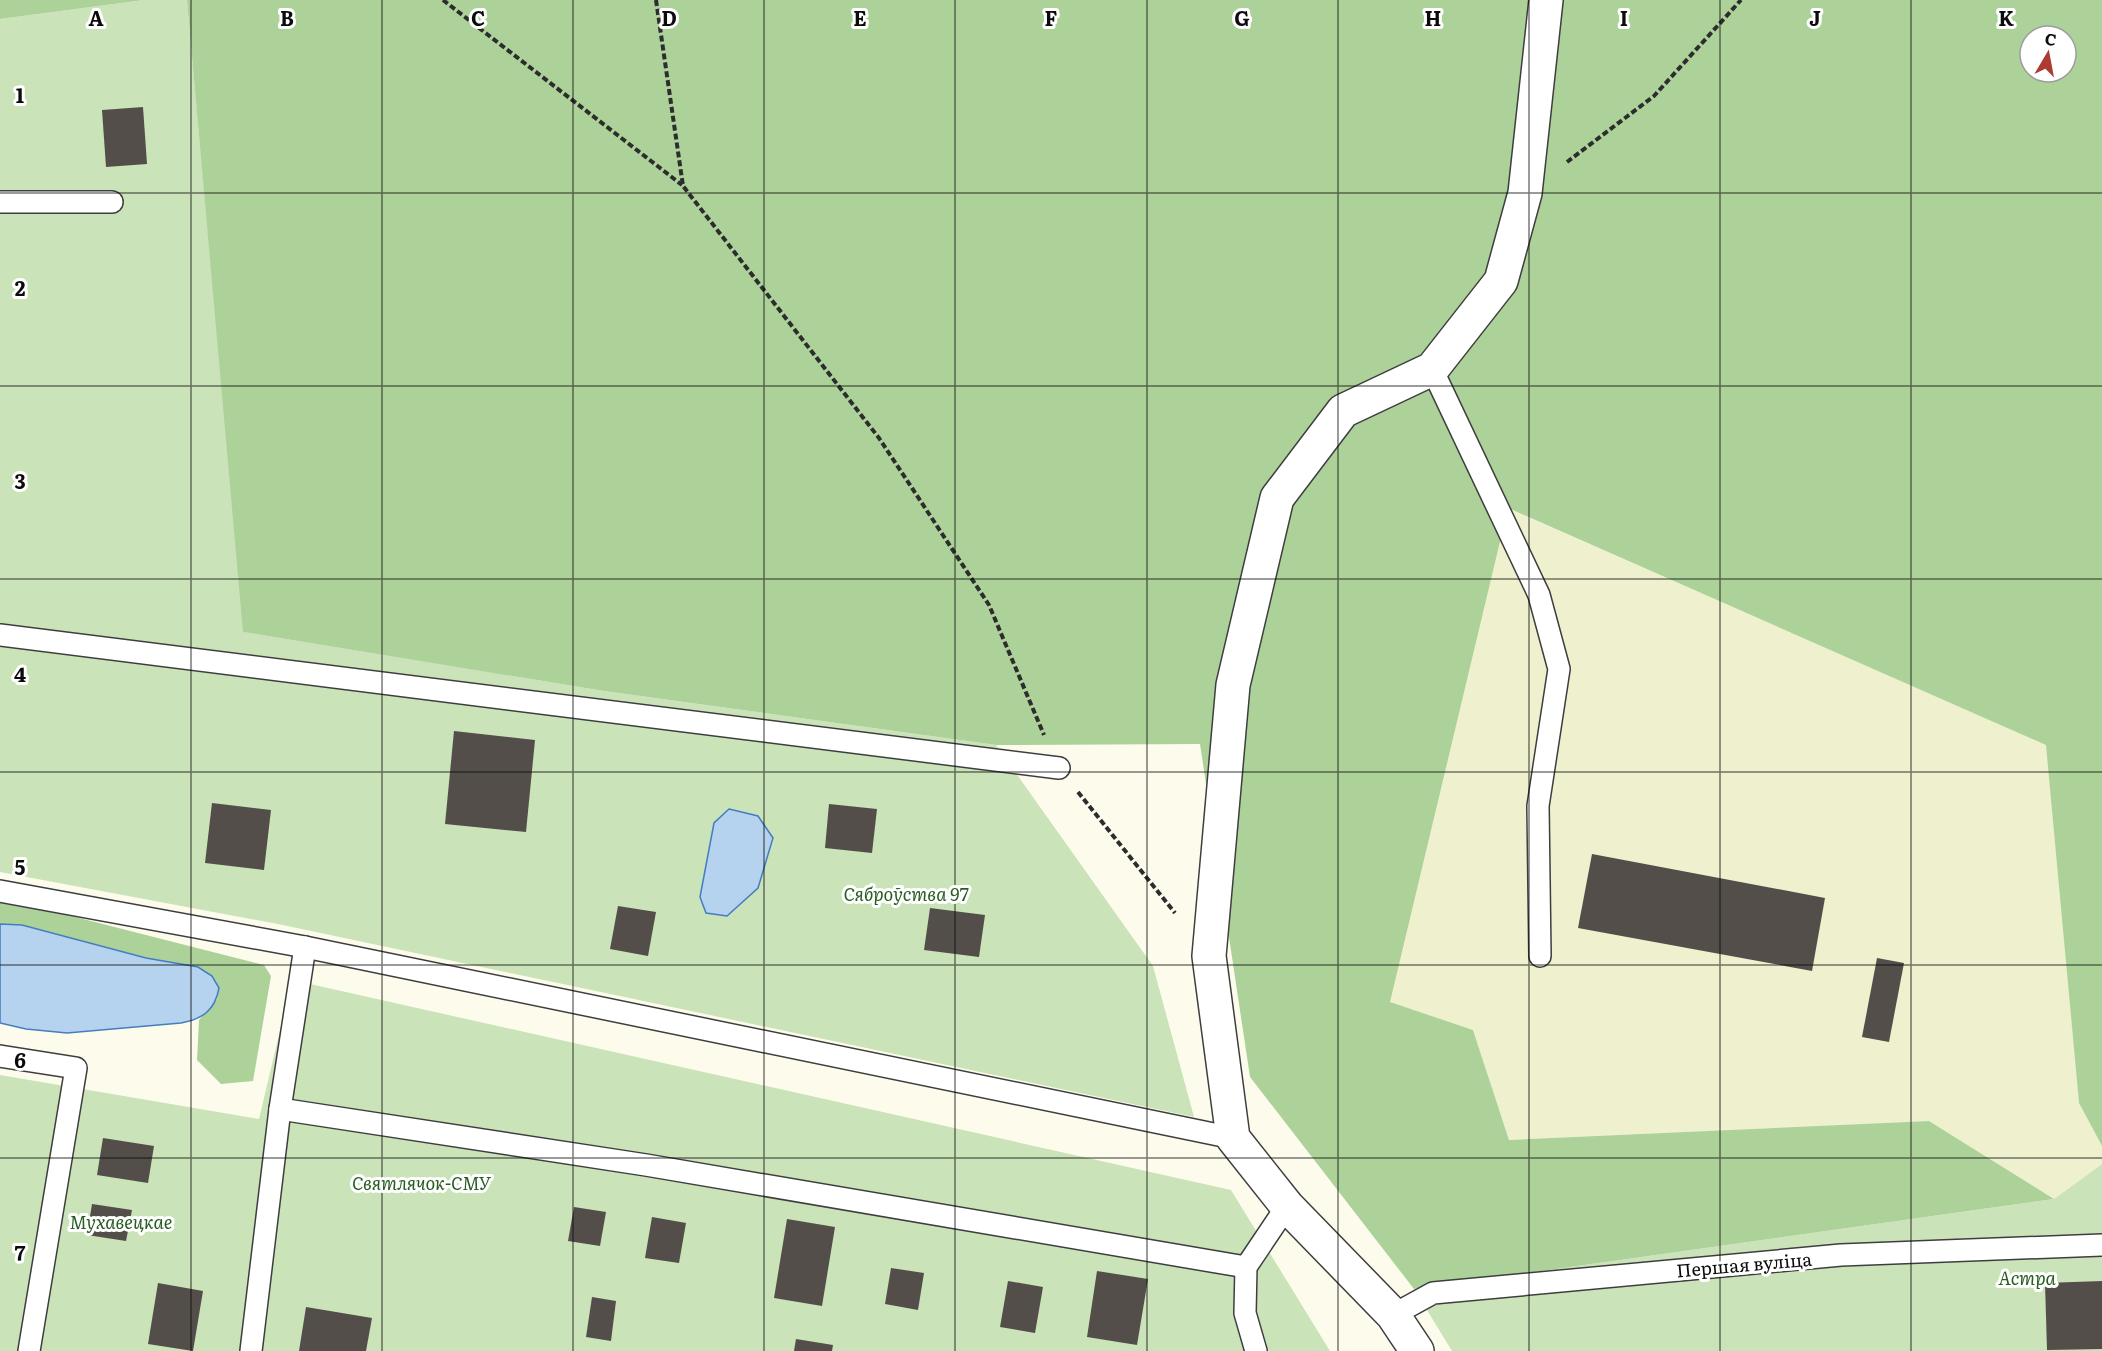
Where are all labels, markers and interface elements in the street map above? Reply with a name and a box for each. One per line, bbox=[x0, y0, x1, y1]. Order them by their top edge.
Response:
text: A bbox=[88, 2, 104, 32]
text: B bbox=[280, 2, 294, 32]
text: C bbox=[471, 2, 485, 32]
text: D bbox=[661, 2, 677, 32]
text: E bbox=[853, 2, 867, 32]
text: F bbox=[1045, 2, 1058, 32]
text: G bbox=[1234, 2, 1250, 32]
text: H bbox=[1425, 2, 1441, 32]
text: I bbox=[1620, 2, 1628, 32]
text: J bbox=[1809, 2, 1821, 32]
text: K bbox=[1998, 2, 2014, 32]
north arrow bbox=[2018, 24, 2078, 84]
text: С bbox=[2043, 25, 2058, 51]
text: 1 bbox=[16, 79, 24, 109]
text: 2 bbox=[15, 272, 26, 302]
text: 3 bbox=[14, 465, 26, 495]
text: 4 bbox=[14, 658, 26, 688]
text: 5 bbox=[15, 851, 26, 881]
park label: Сяброўства 97 bbox=[843, 880, 969, 907]
text: 6 bbox=[14, 1044, 26, 1074]
park label: Святлячок-СМУ bbox=[352, 1169, 492, 1196]
park label: Мухавецкае bbox=[70, 1208, 172, 1235]
text: 7 bbox=[15, 1237, 26, 1267]
street label: Першая вуліца bbox=[1675, 1245, 1813, 1283]
park label: Астра bbox=[1998, 1264, 2057, 1291]

